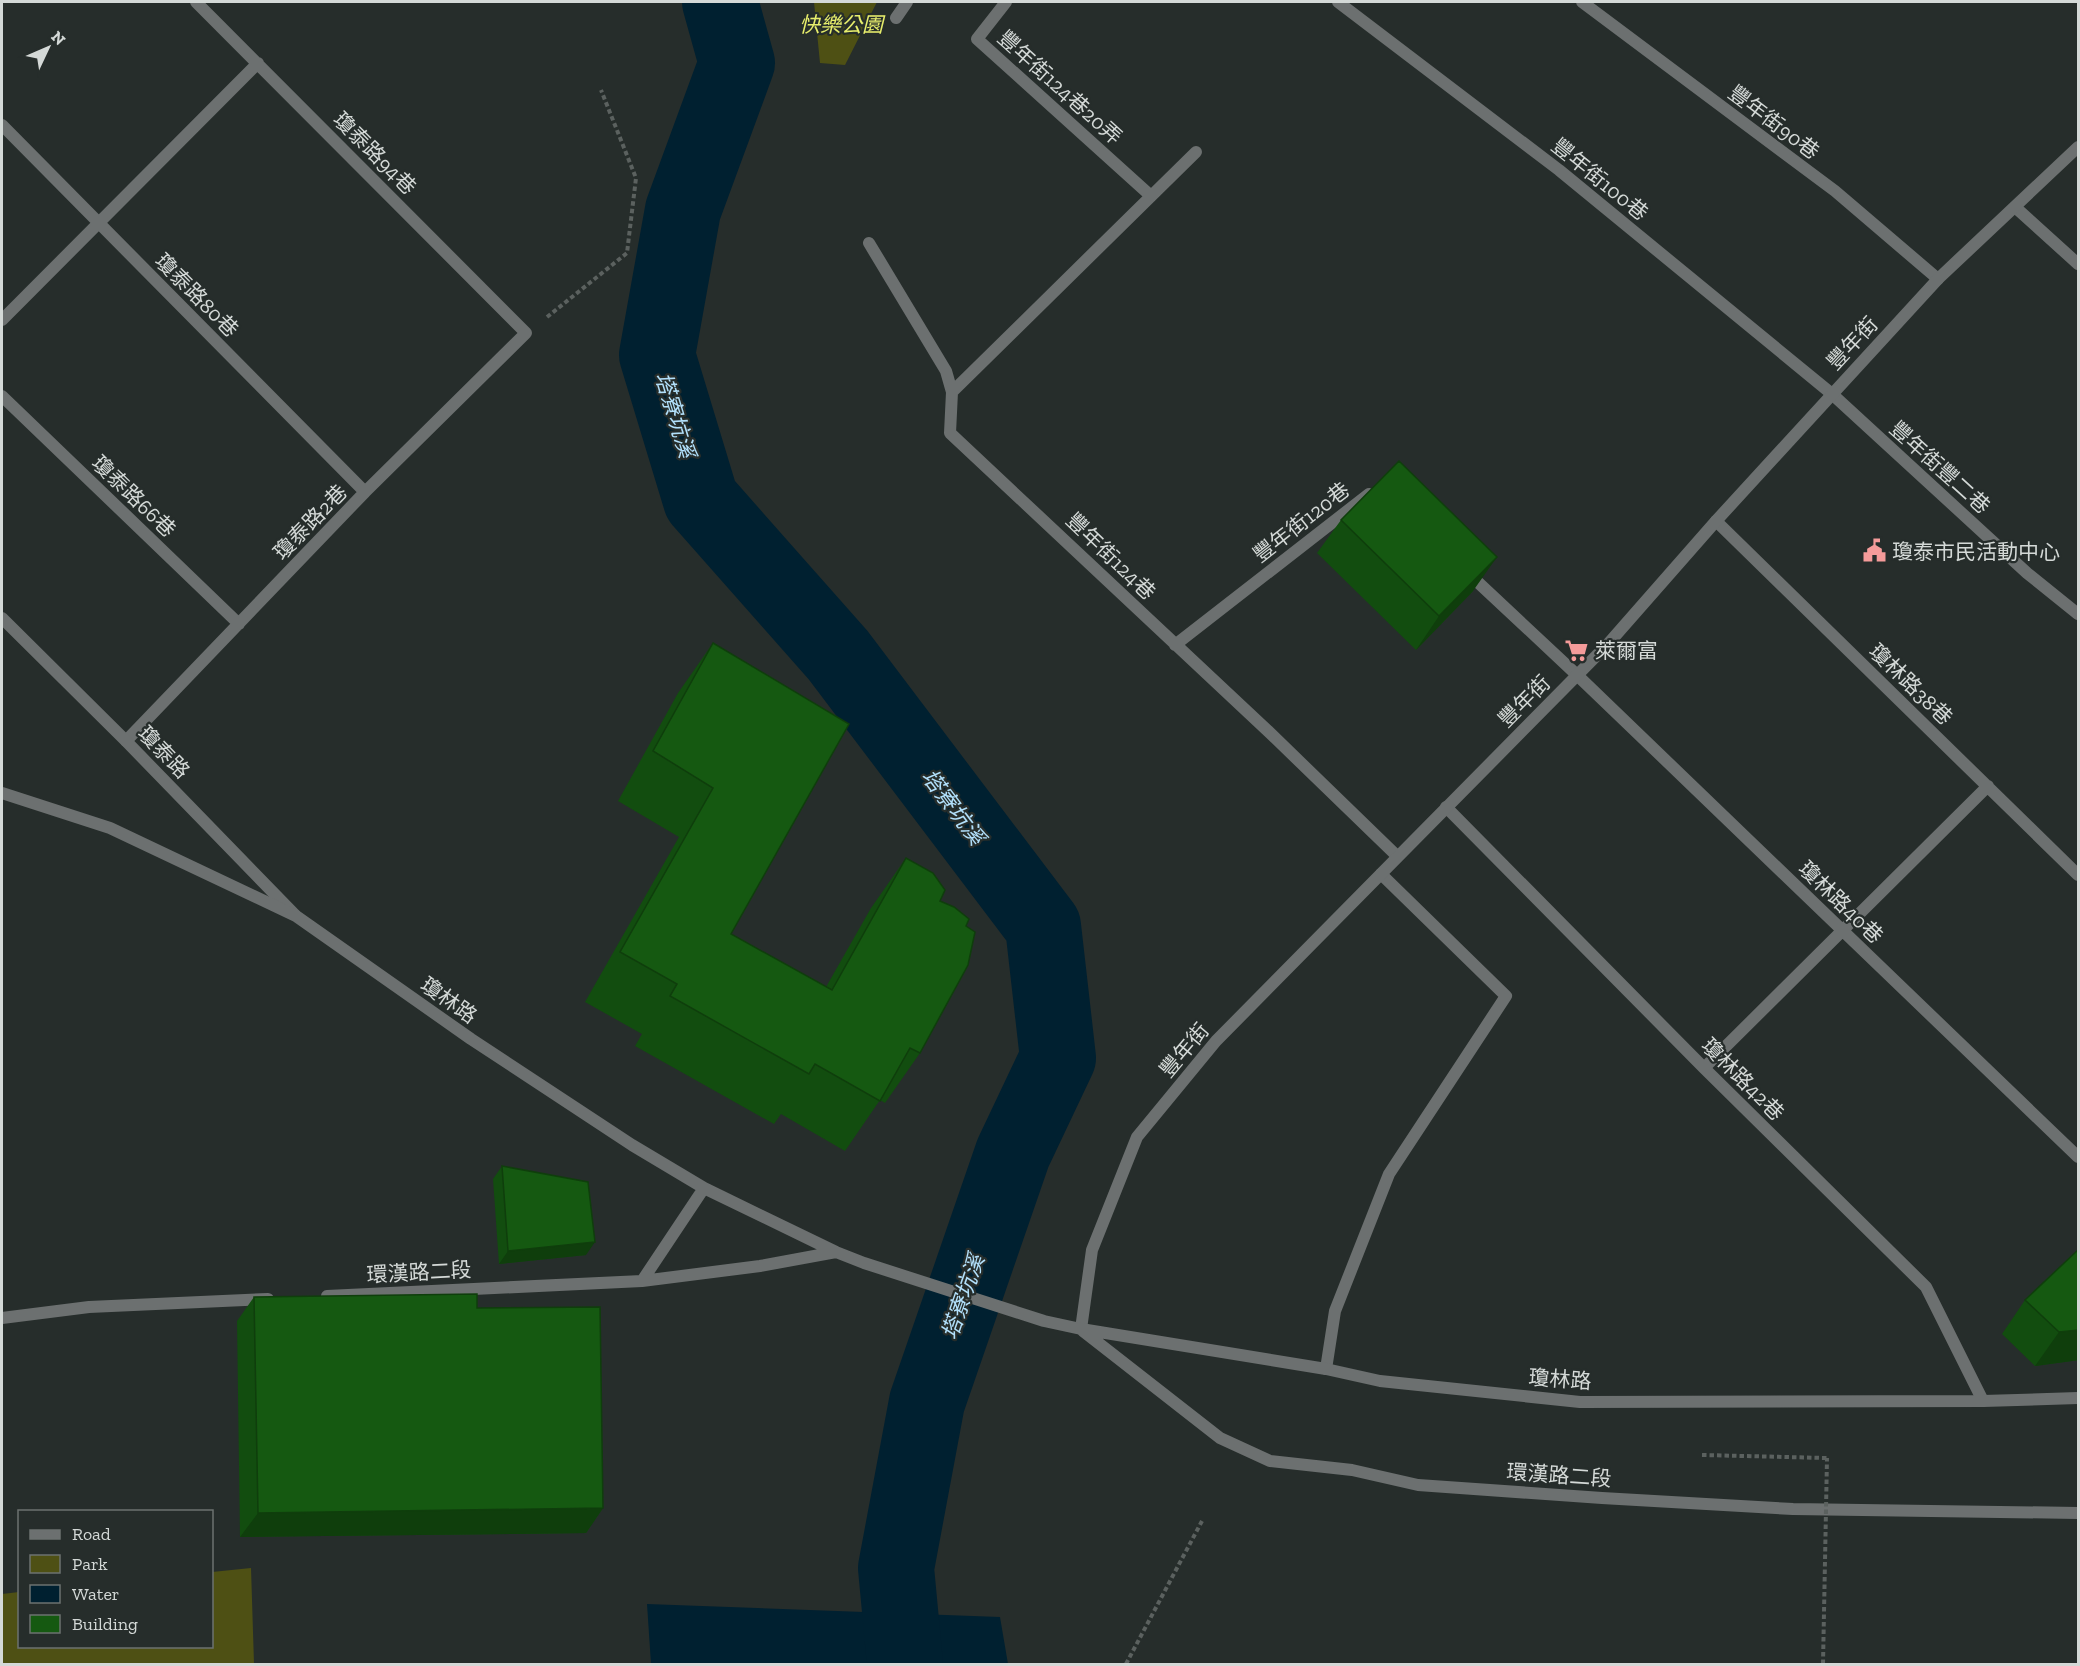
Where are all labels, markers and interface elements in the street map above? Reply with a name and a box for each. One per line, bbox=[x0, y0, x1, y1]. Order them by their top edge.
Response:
park label: 快樂公園 bbox=[799, 12, 886, 37]
north arrow bbox=[18, 18, 78, 78]
street label: 豐年街124巷20弄 bbox=[993, 25, 1127, 149]
text: N bbox=[47, 27, 69, 49]
street label: 豐年街90巷 bbox=[1724, 80, 1824, 164]
street label: 瓊泰路94巷 bbox=[329, 107, 421, 199]
street label: 豐年街100巷 bbox=[1547, 133, 1653, 225]
street label: 瓊泰路80巷 bbox=[150, 248, 244, 342]
street label: 豐年街 bbox=[1821, 311, 1883, 375]
water label: 塔寮坑溪 bbox=[649, 369, 702, 464]
street label: 豐年街豐二巷 bbox=[1885, 416, 1995, 518]
street label: 瓊泰路66巷 bbox=[87, 450, 181, 542]
street label: 豐年街120巷 bbox=[1248, 477, 1354, 567]
street label: 瓊泰路2巷 bbox=[268, 479, 352, 565]
street label: 豐年街124巷 bbox=[1061, 507, 1161, 605]
public building icon: 瓊泰市民活動中心 bbox=[1861, 538, 1887, 564]
place label: 瓊泰市民活動中心 bbox=[1892, 539, 2060, 564]
supermarket icon: 萊爾富 bbox=[1564, 637, 1590, 663]
place label: 萊爾富 bbox=[1595, 638, 1658, 663]
street label: 瓊林路38巷 bbox=[1864, 638, 1958, 730]
street label: 豐年街 bbox=[1493, 670, 1555, 732]
street label: 瓊泰路 bbox=[133, 721, 195, 783]
water label: 塔寮坑溪 bbox=[916, 764, 992, 853]
street label: 瓊林路40巷 bbox=[1794, 856, 1888, 948]
street label: 瓊林路 bbox=[416, 972, 482, 1028]
street label: 豐年街 bbox=[1154, 1018, 1214, 1082]
street label: 瓊林路42巷 bbox=[1697, 1033, 1789, 1125]
water label: 塔寮坑溪 bbox=[936, 1248, 991, 1343]
street label: 環漢路二段 bbox=[366, 1257, 472, 1287]
street label: 瓊林路 bbox=[1528, 1364, 1592, 1394]
street label: 環漢路二段 bbox=[1506, 1459, 1612, 1491]
legend bbox=[18, 1510, 213, 1648]
text: Road bbox=[72, 1523, 111, 1545]
text: Park bbox=[72, 1553, 108, 1575]
text: Water bbox=[72, 1583, 119, 1605]
text: Building bbox=[72, 1613, 138, 1635]

